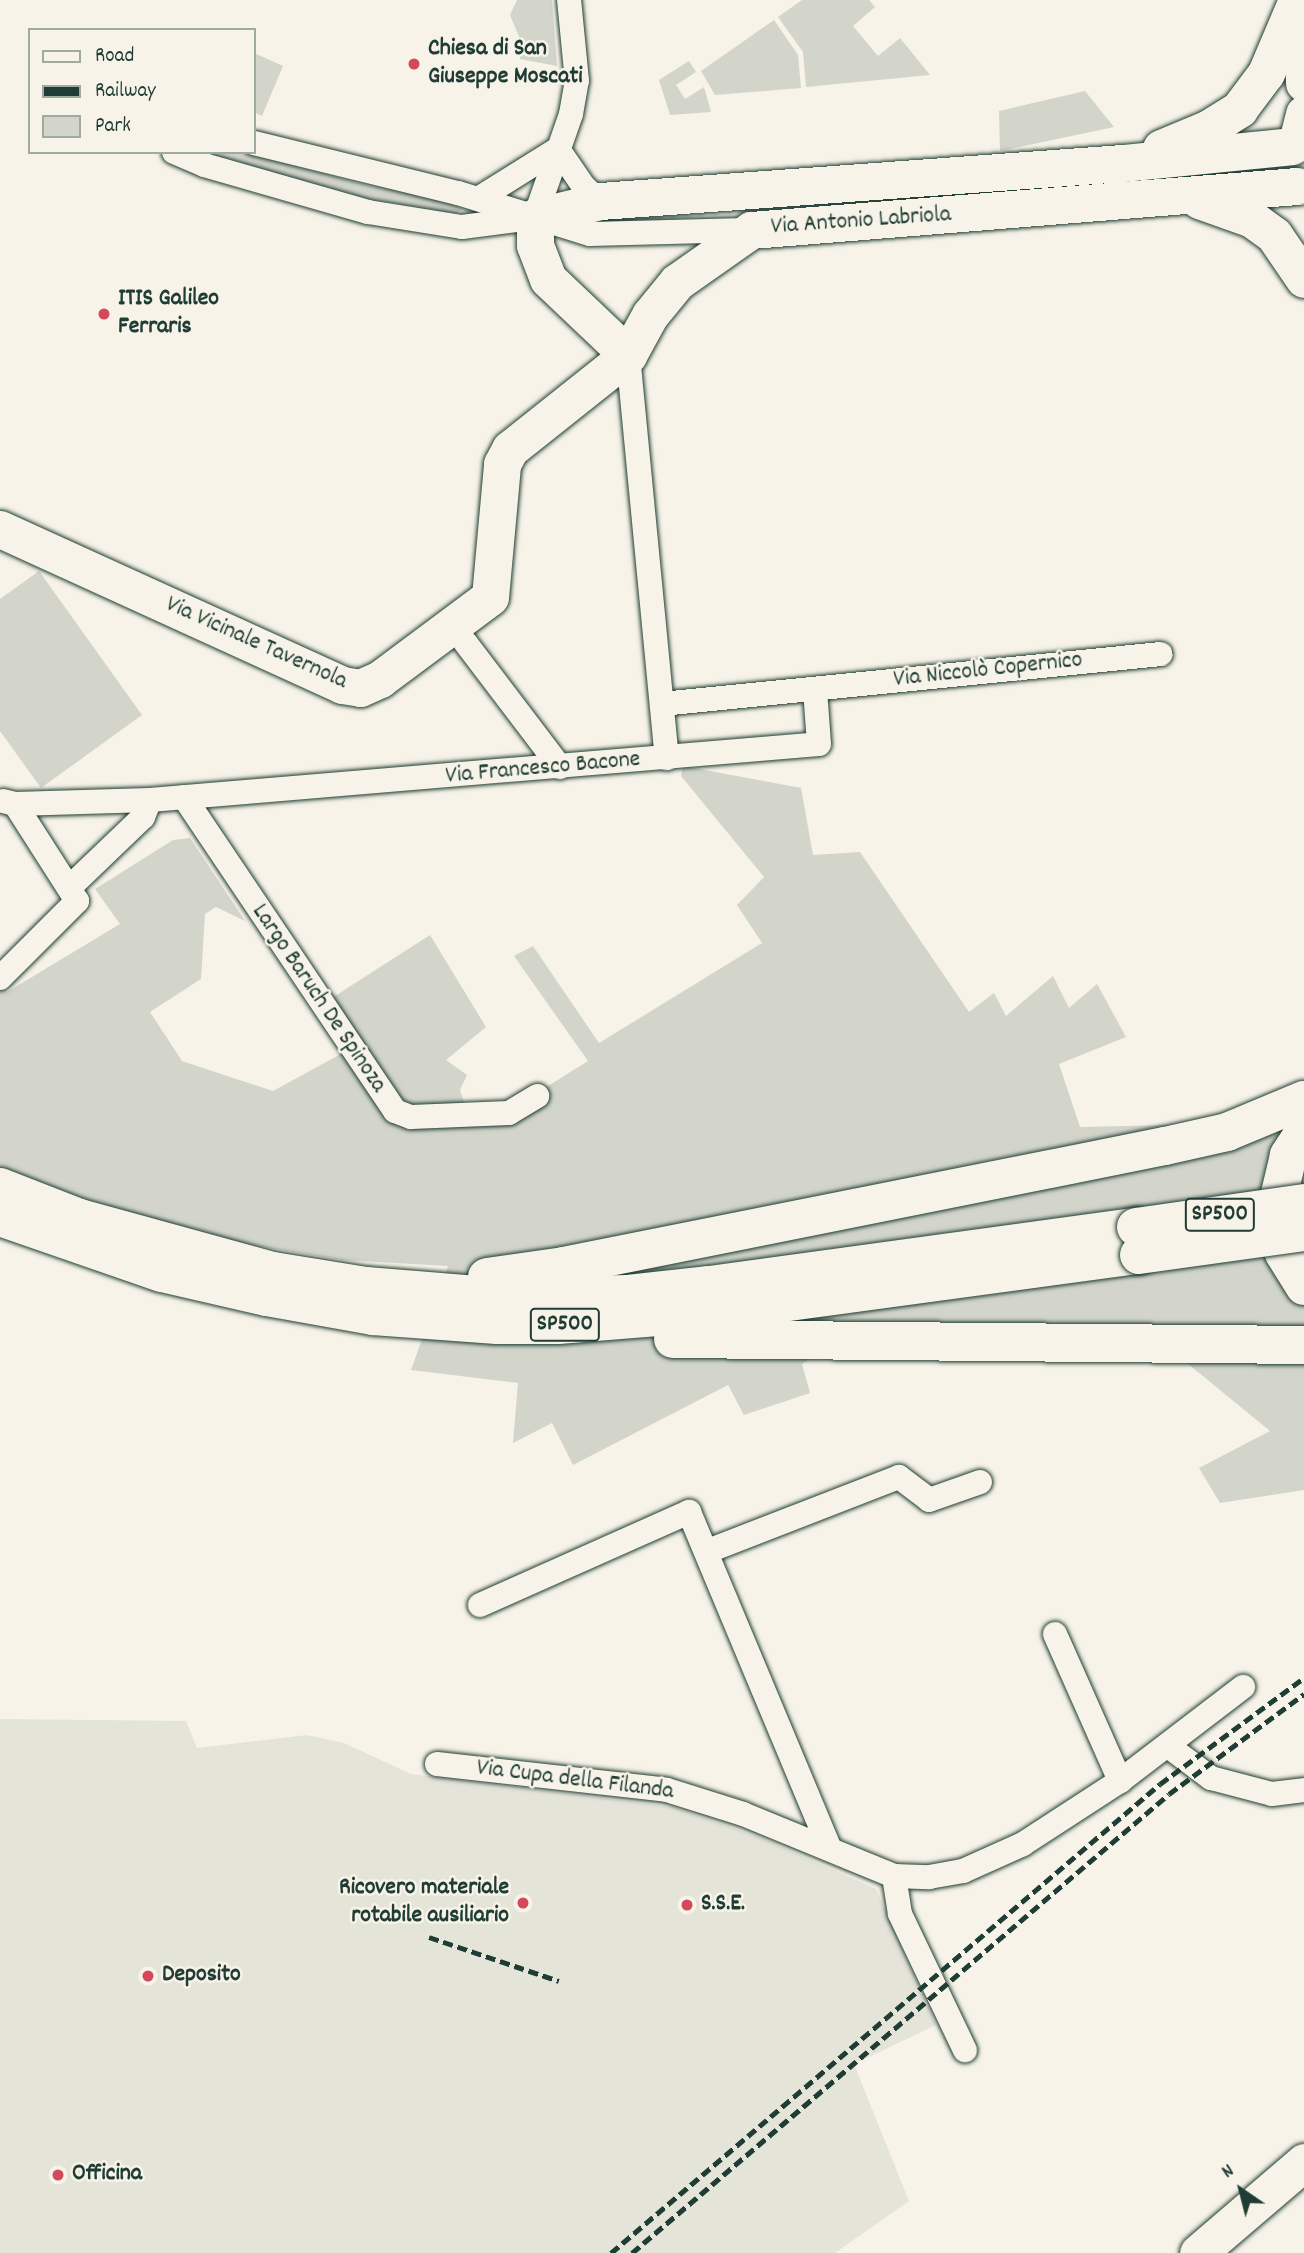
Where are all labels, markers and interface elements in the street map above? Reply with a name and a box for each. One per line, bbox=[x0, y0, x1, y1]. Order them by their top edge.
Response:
legend bbox=[28, 28, 256, 154]
place label: Chiesa di San Giuseppe Moscati bbox=[428, 36, 583, 92]
text: Road bbox=[95, 42, 134, 72]
marker: Chiesa di San Giuseppe Moscati bbox=[406, 56, 422, 72]
text: Railway bbox=[95, 77, 156, 107]
text: Park bbox=[95, 112, 131, 142]
street label: Via Antonio Labriola bbox=[770, 201, 952, 243]
place label: ITIS Galileo Ferraris bbox=[118, 286, 219, 342]
marker: ITIS Galileo Ferraris bbox=[96, 306, 112, 322]
street label: Via Vicinale Tavernola bbox=[161, 591, 351, 697]
street label: Via Niccolò Copernico bbox=[892, 647, 1084, 695]
street label: Via Francesco Bacone bbox=[444, 746, 642, 792]
street label: Largo Baruch De Spinoza bbox=[244, 899, 392, 1099]
road number: SP500 bbox=[1183, 1196, 1257, 1234]
road number: SP500 bbox=[528, 1306, 602, 1344]
street label: Via Cupa della Filanda bbox=[475, 1755, 675, 1807]
place label: Ricovero materiale rotabile ausiliario bbox=[339, 1875, 509, 1931]
place label: S.S.E. bbox=[701, 1891, 745, 1919]
marker: Ricovero materiale rotabile ausiliario bbox=[515, 1895, 531, 1911]
marker: S.S.E. bbox=[679, 1897, 695, 1913]
place label: Deposito bbox=[162, 1962, 241, 1990]
marker: Deposito bbox=[140, 1968, 156, 1984]
north arrow bbox=[1206, 2155, 1276, 2225]
text: N bbox=[1217, 2159, 1240, 2186]
place label: Officina bbox=[72, 2161, 142, 2189]
marker: Officina bbox=[50, 2167, 66, 2183]

